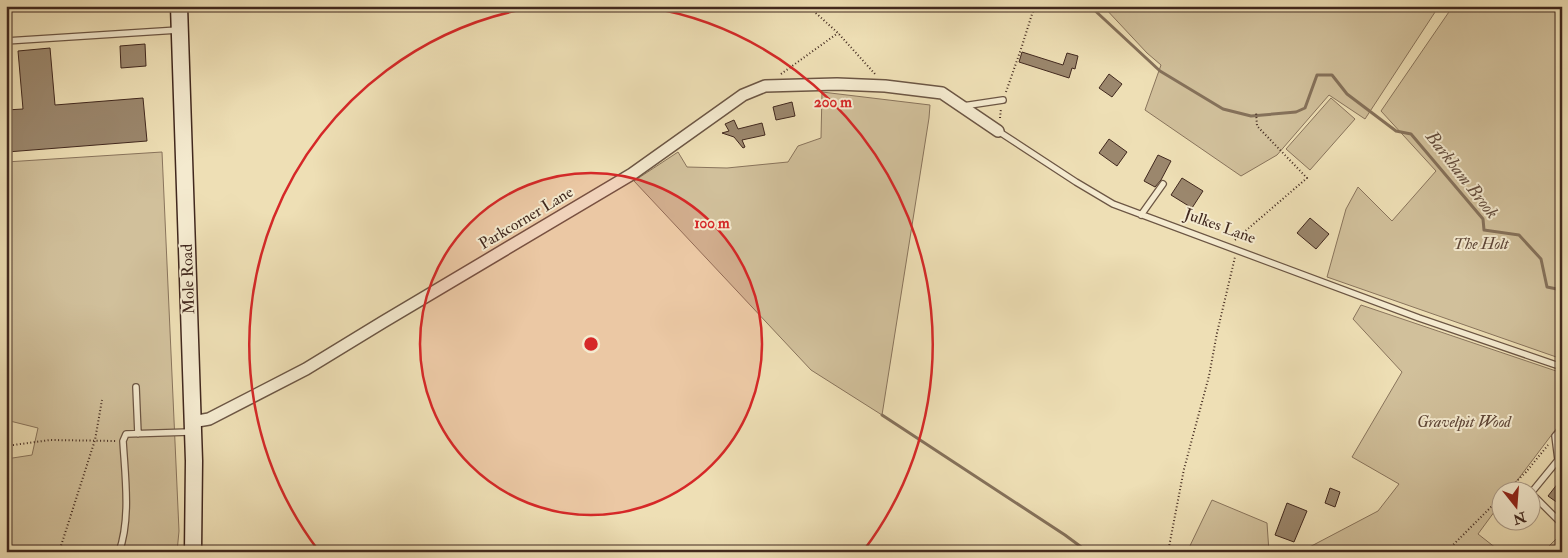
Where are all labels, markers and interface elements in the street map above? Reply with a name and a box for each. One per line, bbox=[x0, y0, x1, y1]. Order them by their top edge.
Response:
text: 200 m bbox=[814, 93, 852, 112]
water label: Barkham Brook bbox=[1420, 126, 1504, 224]
street label: Parkcorner Lane bbox=[475, 182, 577, 254]
street label: Julkes Lane bbox=[1180, 204, 1259, 249]
text: 100 m bbox=[694, 214, 730, 233]
park label: The Holt bbox=[1453, 234, 1510, 254]
street label: Mole Road bbox=[177, 243, 199, 314]
centre of rings bbox=[582, 335, 600, 353]
park label: Gravelpit Wood bbox=[1417, 412, 1512, 432]
north arrow bbox=[1490, 480, 1540, 530]
text: N bbox=[1511, 508, 1529, 528]

